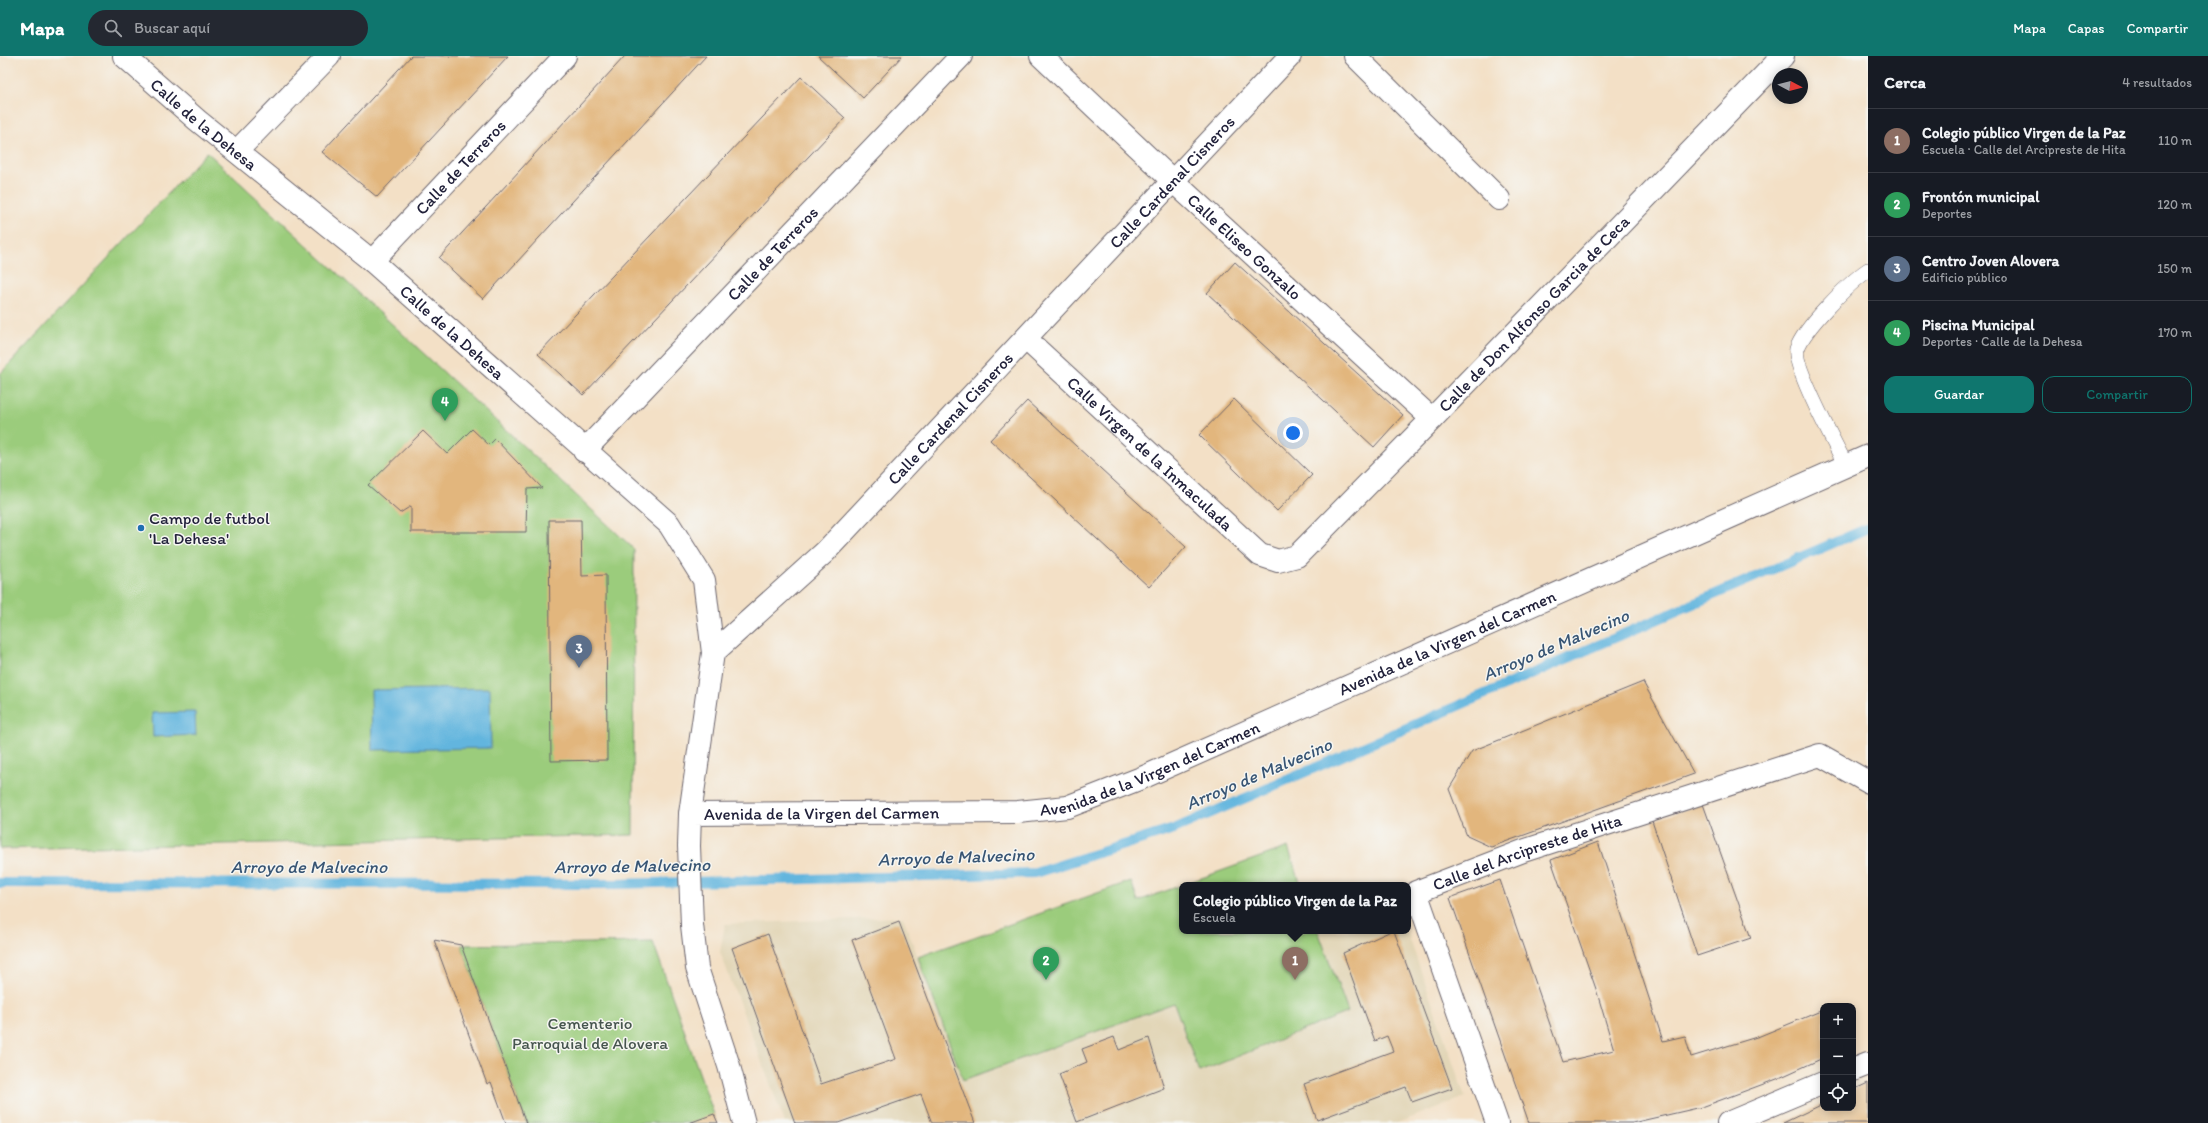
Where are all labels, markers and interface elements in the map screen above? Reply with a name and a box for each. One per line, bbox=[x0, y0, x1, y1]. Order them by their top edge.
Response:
search box bbox=[88, 10, 368, 46]
text: Mapa bbox=[20, 17, 64, 40]
icon: search bbox=[102, 17, 124, 39]
text: Buscar aquí bbox=[134, 19, 210, 37]
text: Mapa bbox=[2013, 20, 2046, 37]
text: Capas bbox=[2068, 20, 2105, 37]
text: Compartir bbox=[2127, 20, 2188, 37]
north arrow bbox=[1772, 68, 1808, 104]
text: Cerca bbox=[1884, 72, 1926, 92]
street label: Calle de la Dehesa bbox=[146, 74, 261, 175]
text: 4 resultados bbox=[2122, 75, 2192, 90]
street label: Calle Cardenal Cisneros bbox=[1105, 112, 1239, 252]
street label: Calle de Terreros bbox=[411, 116, 510, 219]
text: Colegio público Virgen de la Paz bbox=[1922, 124, 2126, 142]
text: 1 bbox=[1894, 133, 1900, 148]
text: 110 m bbox=[2158, 133, 2192, 148]
text: Escuela · Calle del Arcipreste de Hita bbox=[1922, 142, 2126, 157]
text: Frontón municipal bbox=[1922, 188, 2039, 206]
street label: Calle Eliseo Gonzalo bbox=[1183, 189, 1306, 304]
text: 2 bbox=[1894, 197, 1900, 212]
text: 120 m bbox=[2157, 197, 2192, 212]
street label: Calle de Terreros bbox=[723, 202, 822, 305]
text: Deportes bbox=[1922, 206, 1972, 221]
street label: Calle de Don Alfonso Garcia de Ceca bbox=[1434, 211, 1634, 416]
text: Centro Joven Alovera bbox=[1922, 252, 2059, 270]
text: 3 bbox=[1893, 261, 1901, 276]
text: 150 m bbox=[2157, 261, 2192, 276]
text: Edificio público bbox=[1922, 270, 2007, 285]
street label: Calle de la Dehesa bbox=[396, 281, 509, 384]
text: Piscina Municipal bbox=[1922, 316, 2034, 334]
text: 4 bbox=[1893, 325, 1901, 340]
text: 170 m bbox=[2158, 325, 2192, 340]
text: Deportes · Calle de la Dehesa bbox=[1922, 334, 2083, 349]
street label: Calle Cardenal Cisneros bbox=[883, 348, 1017, 489]
street label: Calle Virgen de la Inmaculada bbox=[1063, 372, 1237, 535]
button: Guardar bbox=[1884, 376, 2034, 413]
button: Compartir bbox=[2042, 376, 2192, 413]
pin: 4 bbox=[432, 388, 458, 421]
your location bbox=[1283, 423, 1303, 443]
place label: Campo de futbol 'La Dehesa' bbox=[149, 508, 270, 548]
marker: Campo de futbol 'La Dehesa' bbox=[136, 523, 146, 533]
street label: Avenida de la Virgen del Carmen bbox=[1336, 586, 1559, 699]
water label: Arroyo de Malvecino bbox=[1480, 604, 1633, 686]
pin: 3 bbox=[566, 635, 592, 668]
street label: Avenida de la Virgen del Carmen bbox=[1039, 717, 1263, 820]
water label: Arroyo de Malvecino bbox=[1183, 733, 1336, 815]
street label: Avenida de la Virgen del Carmen bbox=[704, 802, 940, 824]
street label: Calle del Arcipreste de Hita bbox=[1430, 810, 1624, 895]
water label: Arroyo de Malvecino bbox=[877, 843, 1035, 871]
water label: Arroyo de Malvecino bbox=[554, 854, 711, 878]
water label: Arroyo de Malvecino bbox=[231, 856, 388, 878]
popup bbox=[1179, 882, 1411, 934]
text: Colegio público Virgen de la Paz bbox=[1193, 892, 1397, 910]
text: Escuela bbox=[1193, 910, 1236, 925]
pin: 2 bbox=[1033, 947, 1059, 980]
pin: 1 bbox=[1282, 947, 1308, 980]
map controls bbox=[1820, 1003, 1856, 1111]
button: + bbox=[1820, 1003, 1856, 1039]
park label: Cementerio Parroquial de Alovera bbox=[512, 1013, 668, 1053]
button: − bbox=[1820, 1039, 1856, 1075]
button: locate bbox=[1820, 1075, 1856, 1111]

